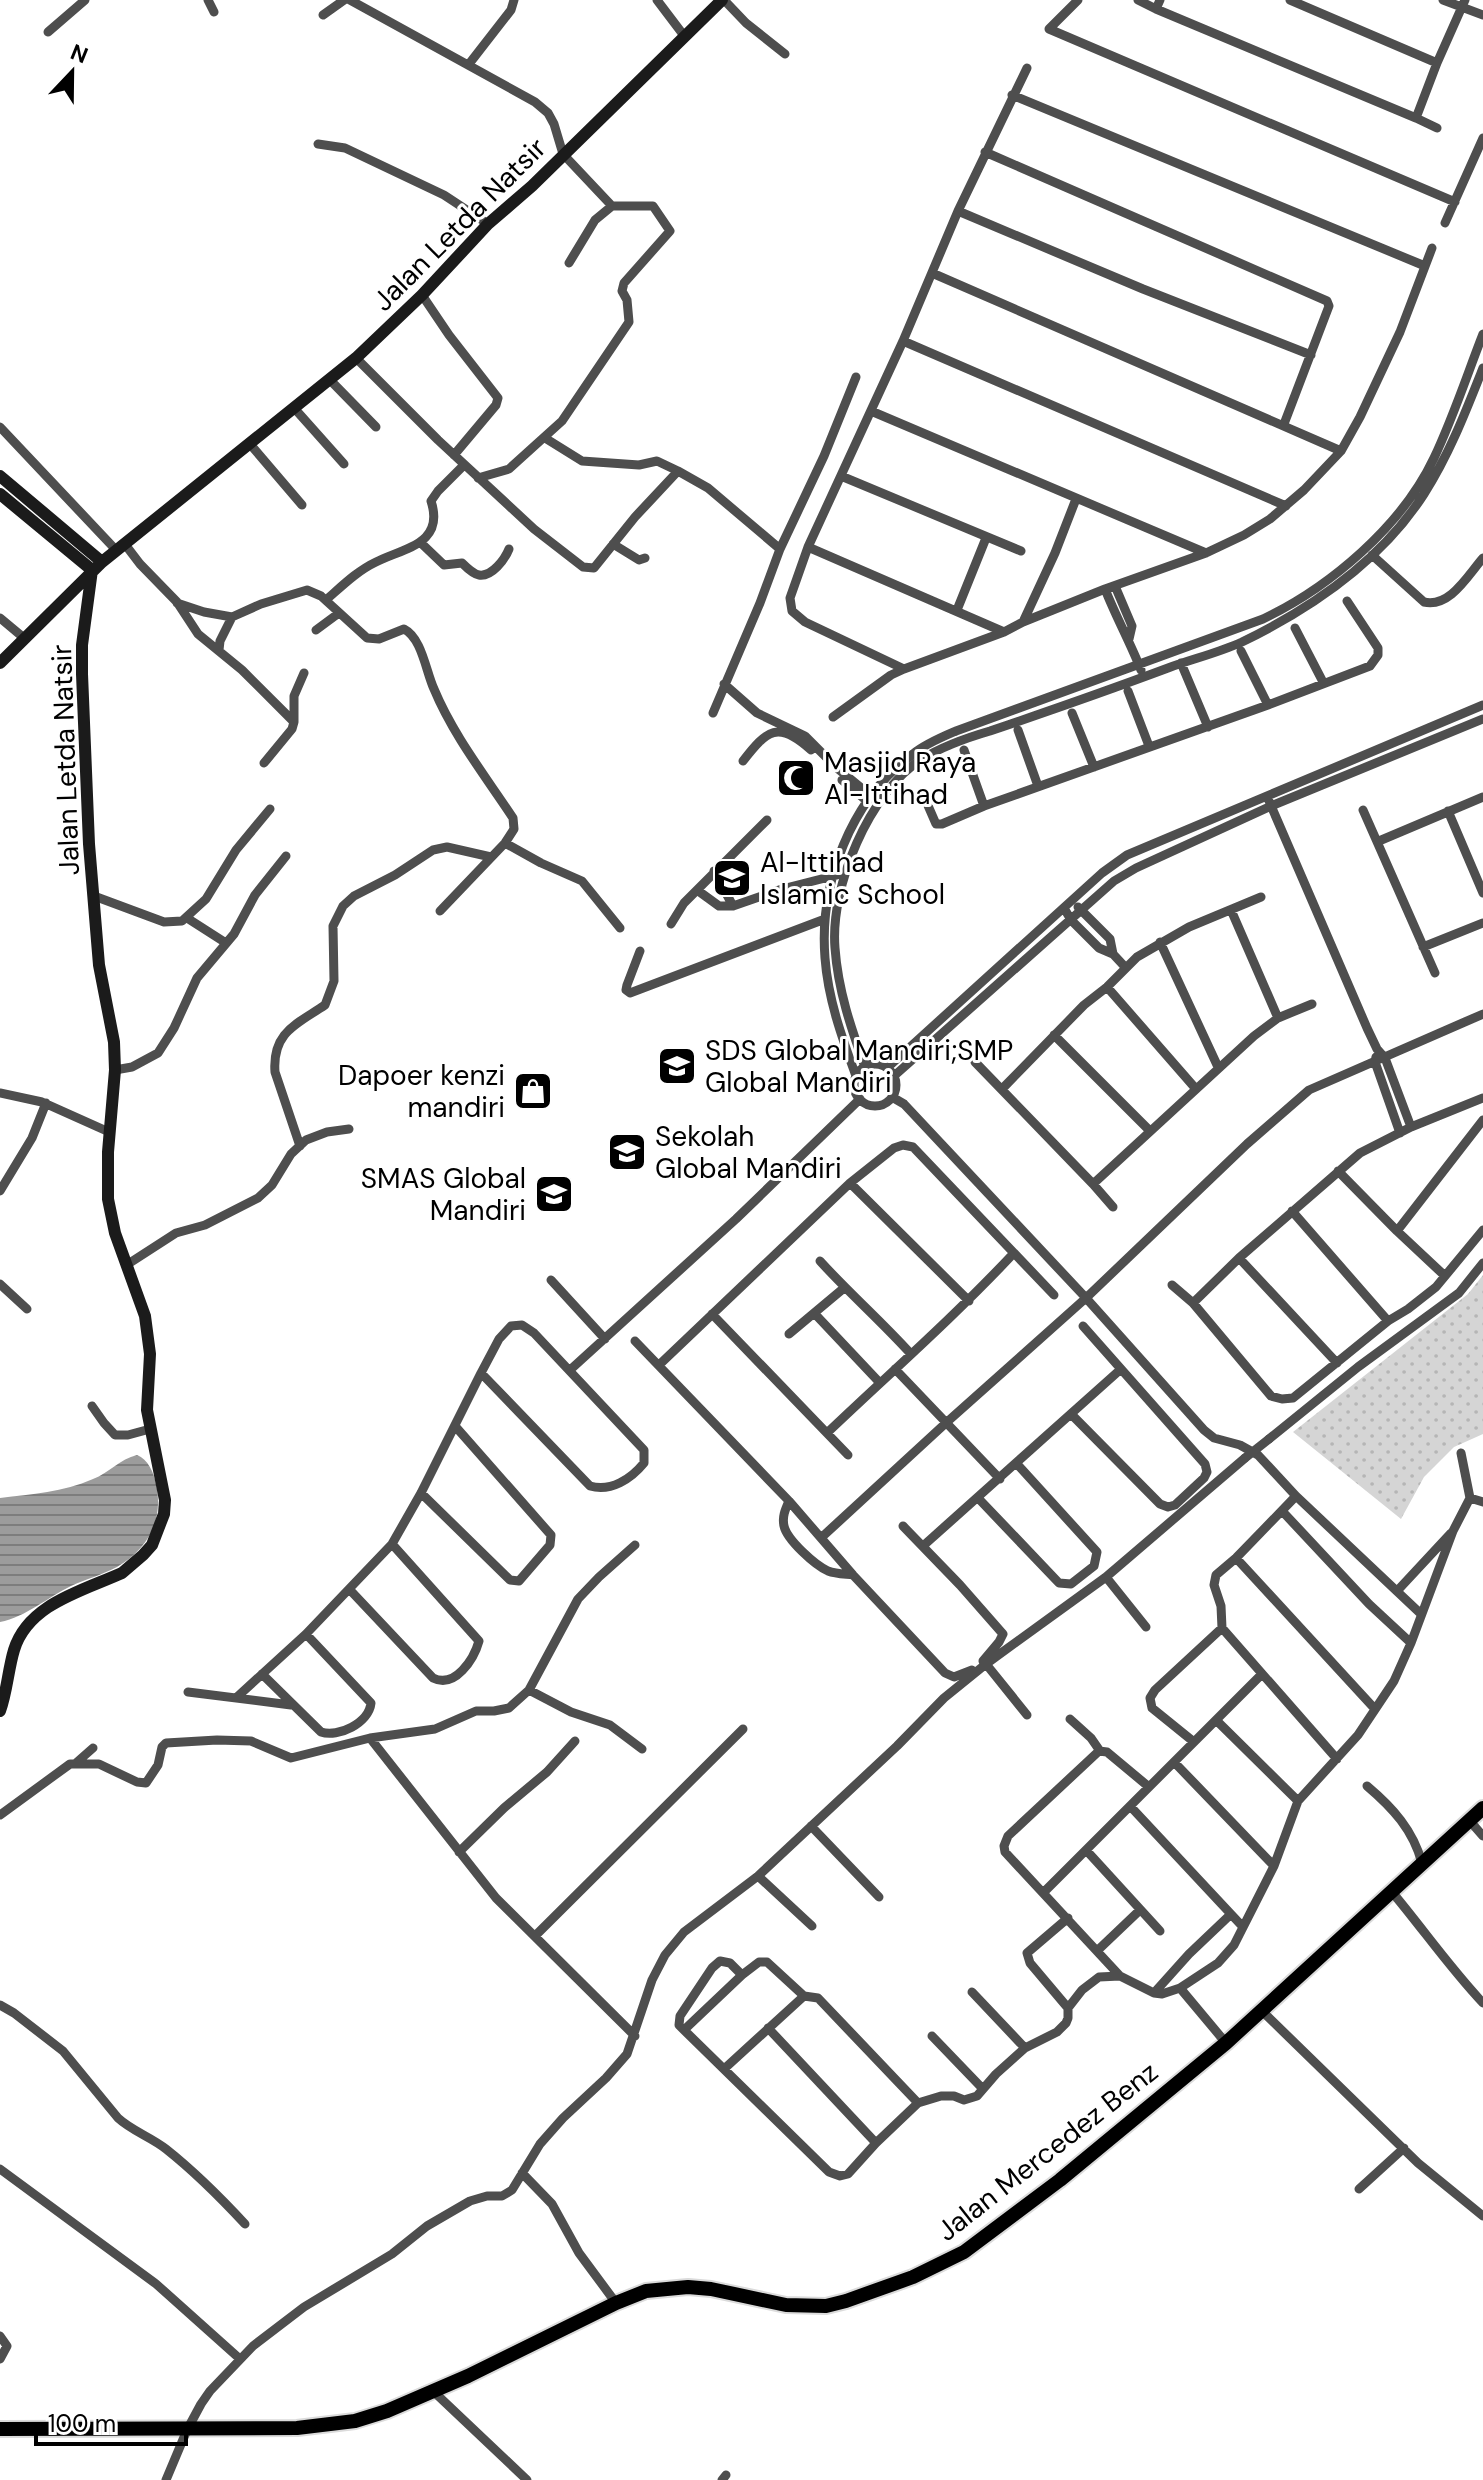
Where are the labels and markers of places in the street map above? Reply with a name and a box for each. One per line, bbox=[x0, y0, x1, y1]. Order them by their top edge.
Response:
place label: Masjid Raya Al-Ittihad bbox=[824, 744, 976, 813]
mosque icon: Masjid Raya Al-Ittihad bbox=[775, 757, 817, 799]
place label: Al-Ittihad Islamic School bbox=[760, 844, 945, 913]
school or university icon: Al-Ittihad Islamic School bbox=[711, 857, 753, 899]
place label: SDS Global Mandiri;SMP Global Mandiri bbox=[705, 1032, 1013, 1101]
school or university icon: SDS Global Mandiri;SMP Global Mandiri bbox=[656, 1045, 698, 1087]
place label: Dapoer kenzi mandiri bbox=[338, 1057, 505, 1126]
shop icon: Dapoer kenzi mandiri bbox=[512, 1070, 554, 1112]
place label: Sekolah Global Mandiri bbox=[655, 1118, 842, 1187]
school or university icon: Sekolah Global Mandiri bbox=[606, 1131, 648, 1173]
place label: SMAS Global Mandiri bbox=[361, 1160, 526, 1229]
school or university icon: SMAS Global Mandiri bbox=[533, 1173, 575, 1215]

